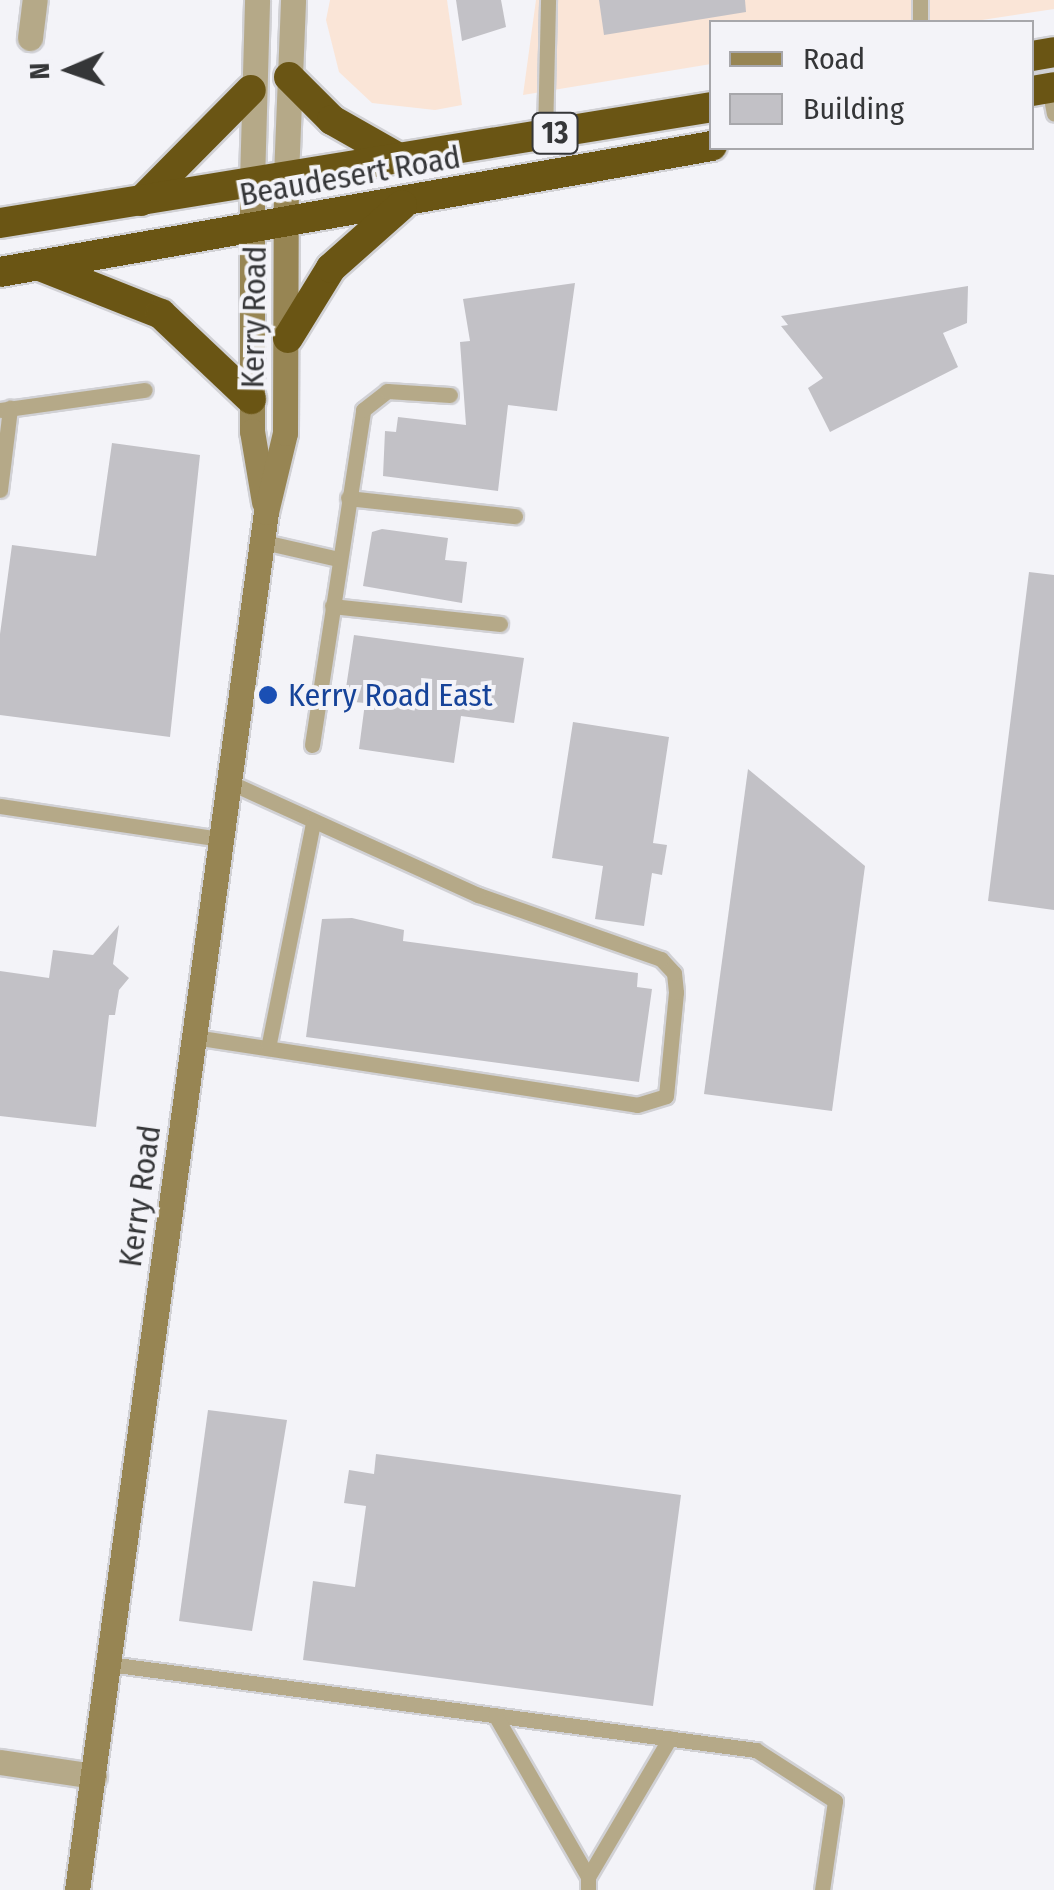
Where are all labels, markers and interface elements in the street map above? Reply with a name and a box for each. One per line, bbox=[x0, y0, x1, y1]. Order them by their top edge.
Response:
north arrow bbox=[20, 20, 120, 120]
legend bbox=[709, 20, 1034, 150]
text: Road bbox=[803, 41, 865, 77]
text: N bbox=[23, 62, 56, 80]
text: Building bbox=[803, 91, 904, 127]
road number: 13 bbox=[530, 108, 580, 158]
street label: Beaudesert Road bbox=[237, 138, 463, 214]
street label: Kerry Road bbox=[234, 245, 274, 389]
place label: Kerry Road East bbox=[288, 676, 492, 714]
marker: Kerry Road East bbox=[257, 684, 279, 706]
street label: Kerry Road bbox=[111, 1123, 169, 1269]

